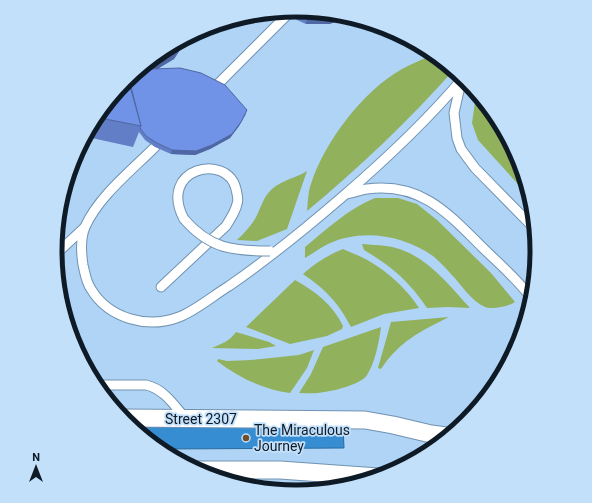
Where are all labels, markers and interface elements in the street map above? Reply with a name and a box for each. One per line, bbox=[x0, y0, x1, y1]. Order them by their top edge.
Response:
street label: Street 2307 bbox=[165, 411, 237, 427]
place label: The Miraculous Journey bbox=[254, 422, 350, 454]
marker: The Miraculous Journey bbox=[241, 433, 251, 443]
north arrow bbox=[16, 447, 56, 487]
text: N bbox=[32, 451, 40, 464]

